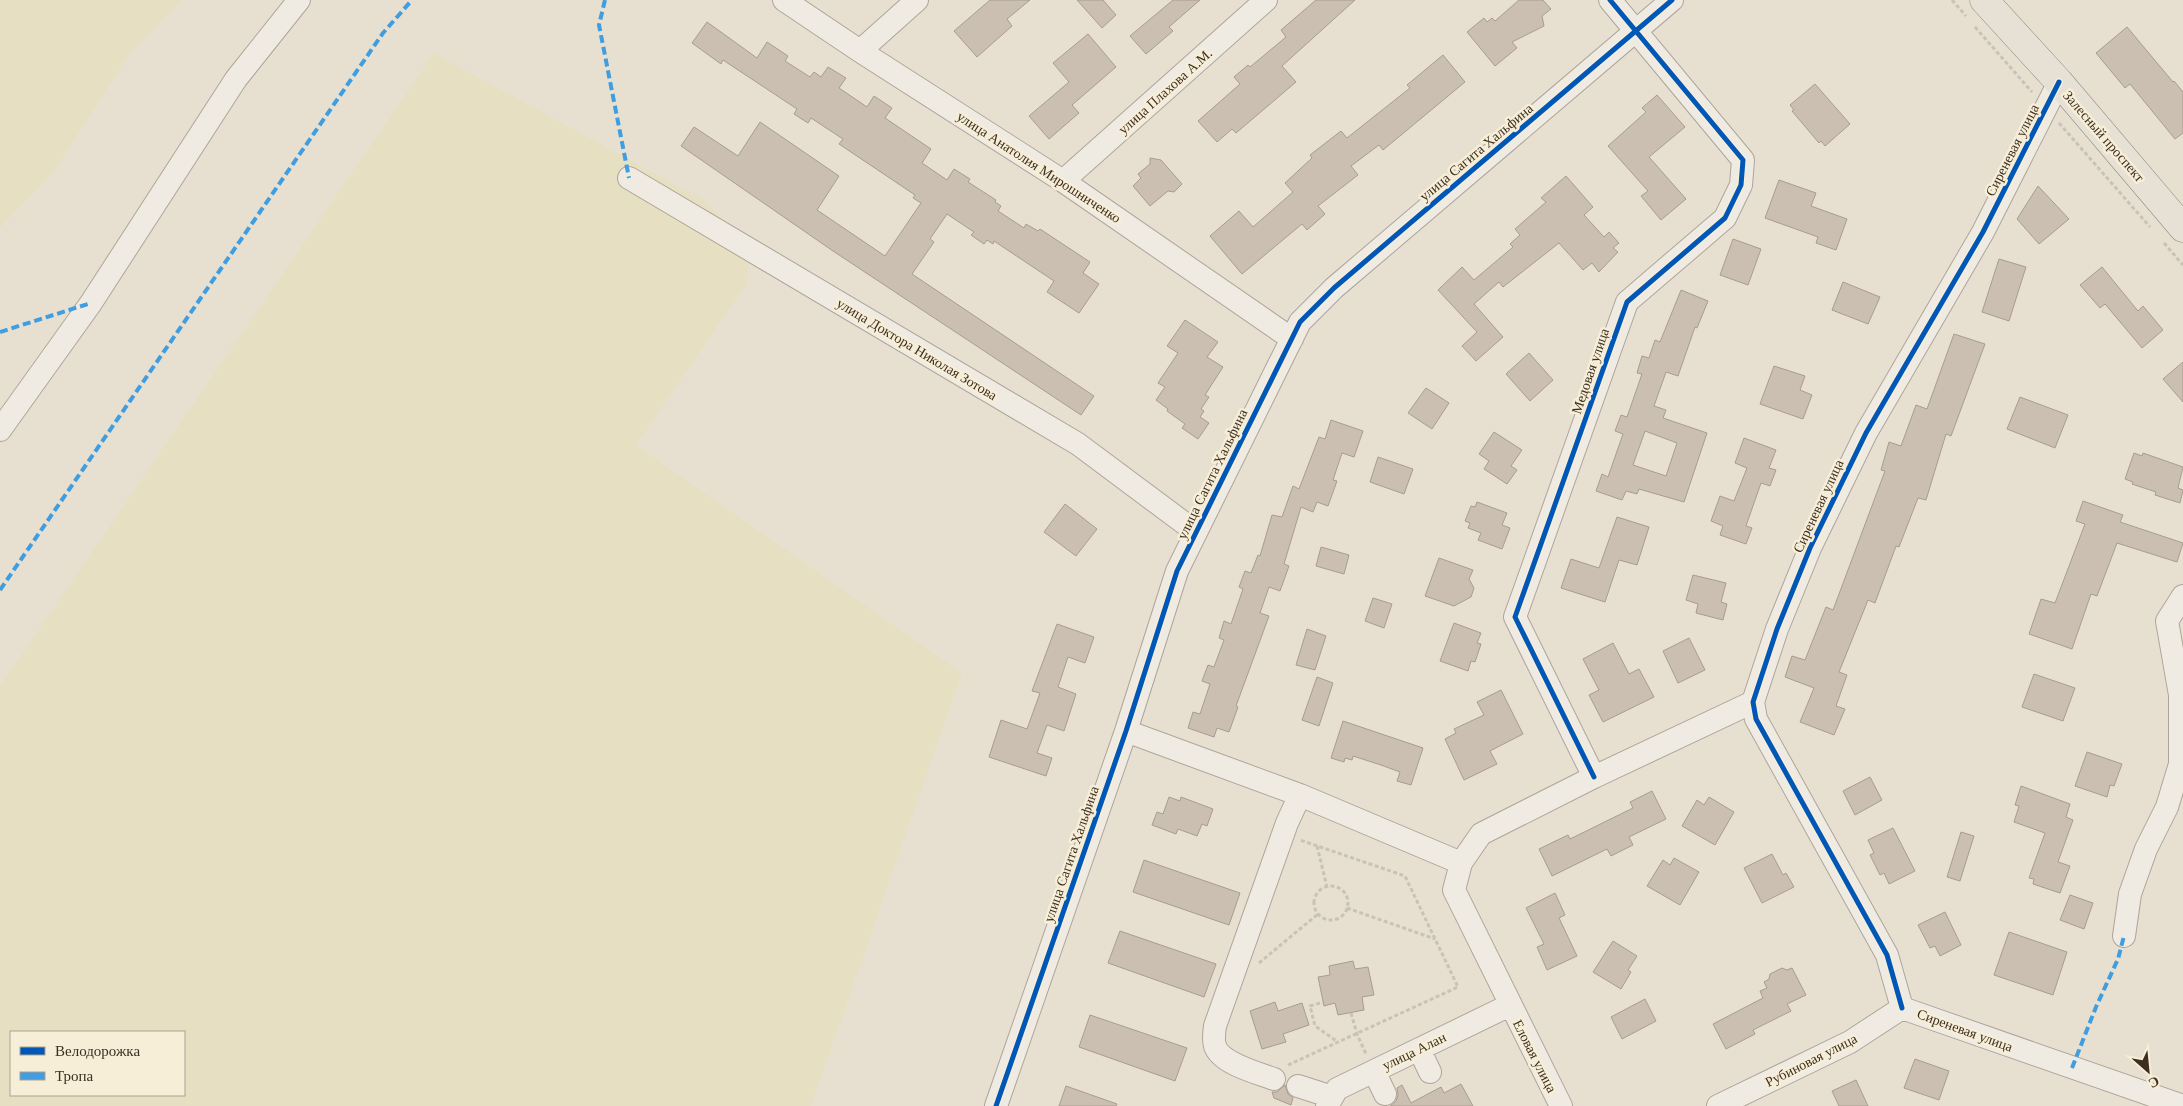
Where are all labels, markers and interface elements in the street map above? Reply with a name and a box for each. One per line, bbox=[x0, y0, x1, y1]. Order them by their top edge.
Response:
street label: улица Плахова А.М. bbox=[1116, 45, 1215, 137]
street label: Залесный проспект bbox=[2060, 88, 2147, 185]
street label: улица Сагита Хальфина bbox=[1417, 100, 1536, 204]
street label: Сиреневая улица bbox=[1983, 101, 2042, 199]
street label: улица Анатолия Мирошниченко bbox=[954, 109, 1123, 226]
street label: улица Доктора Николая Зотова bbox=[834, 296, 1000, 404]
street label: Медовая улица bbox=[1569, 326, 1612, 416]
street label: улица Сагита Хальфина bbox=[1174, 406, 1251, 542]
street label: Сиреневая улица bbox=[1790, 457, 1847, 555]
street label: улица Сагита Хальфина bbox=[1041, 783, 1102, 924]
street label: Сиреневая улица bbox=[1915, 1006, 2016, 1055]
street label: Еловая улица bbox=[1510, 1017, 1560, 1096]
street label: улица Алан bbox=[1380, 1029, 1449, 1073]
legend bbox=[10, 1031, 185, 1096]
street label: Рубиновая улица bbox=[1763, 1031, 1860, 1090]
text: Велодорожка bbox=[55, 1043, 140, 1059]
north arrow bbox=[2123, 1046, 2173, 1096]
text: Тропа bbox=[55, 1068, 94, 1084]
text: С bbox=[2146, 1073, 2162, 1091]

